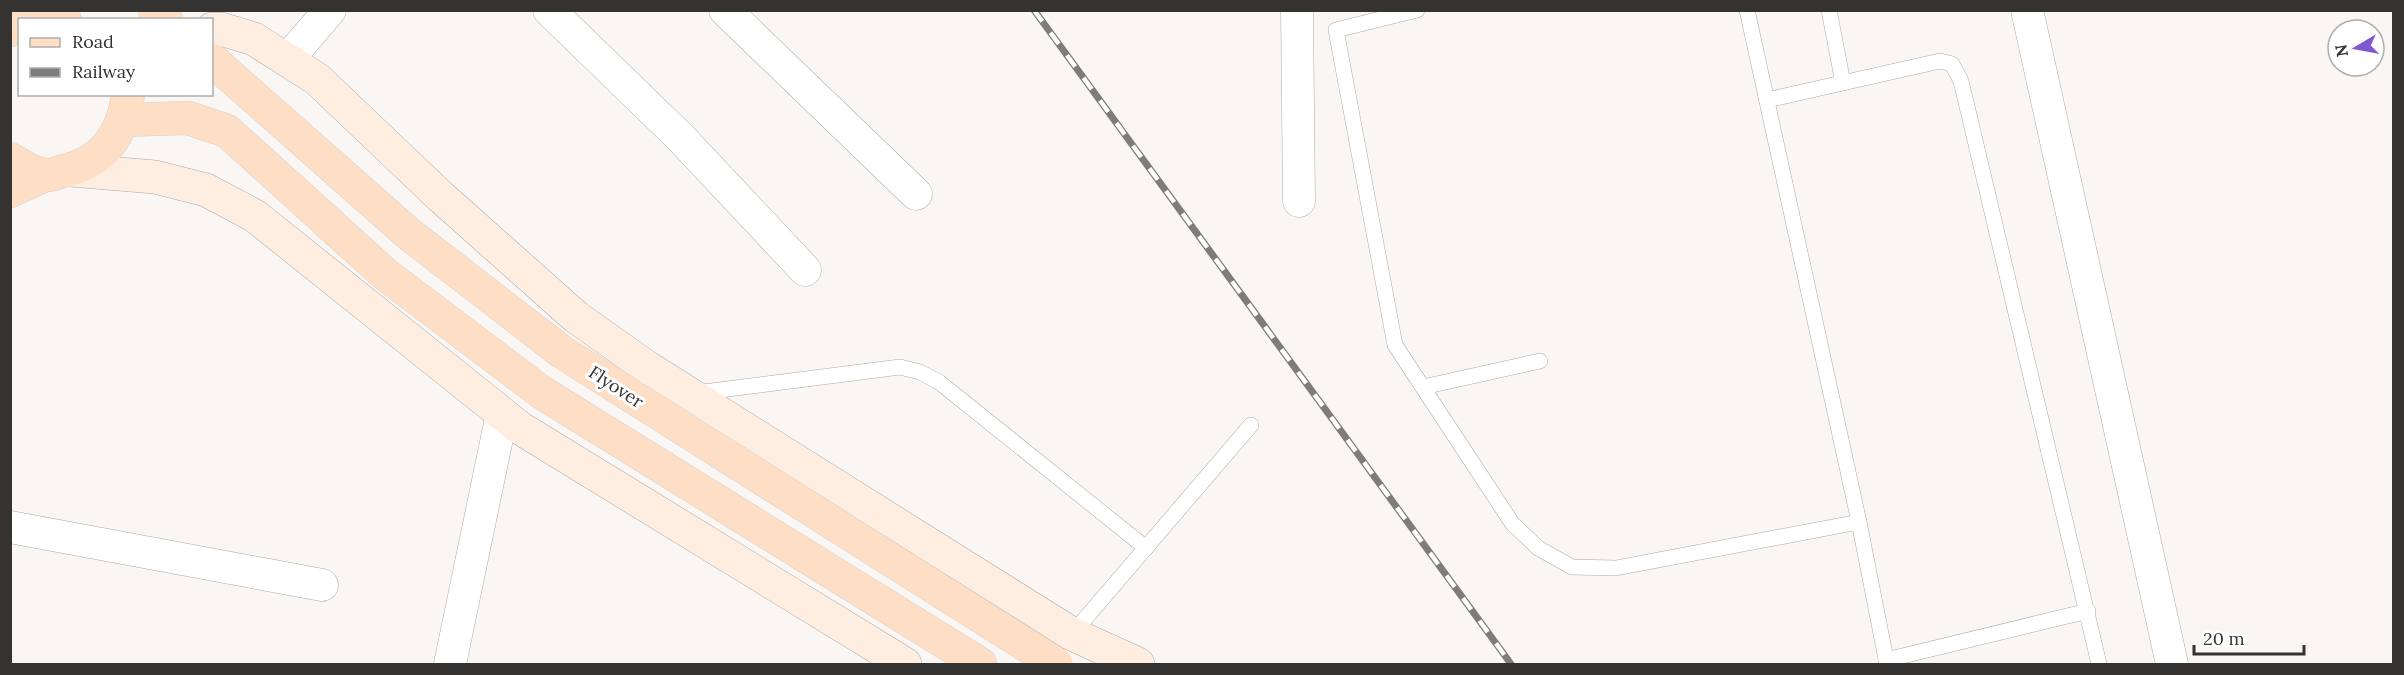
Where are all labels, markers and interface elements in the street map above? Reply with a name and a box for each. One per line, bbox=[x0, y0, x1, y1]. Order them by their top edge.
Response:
legend bbox=[18, 18, 213, 96]
north arrow bbox=[2326, 18, 2386, 78]
text: Road bbox=[72, 30, 114, 53]
text: N bbox=[2330, 43, 2352, 58]
text: Railway bbox=[72, 60, 136, 83]
street label: Flyover bbox=[584, 360, 648, 413]
scale bar bbox=[2194, 618, 2304, 656]
text: 20 m bbox=[2203, 627, 2245, 650]

